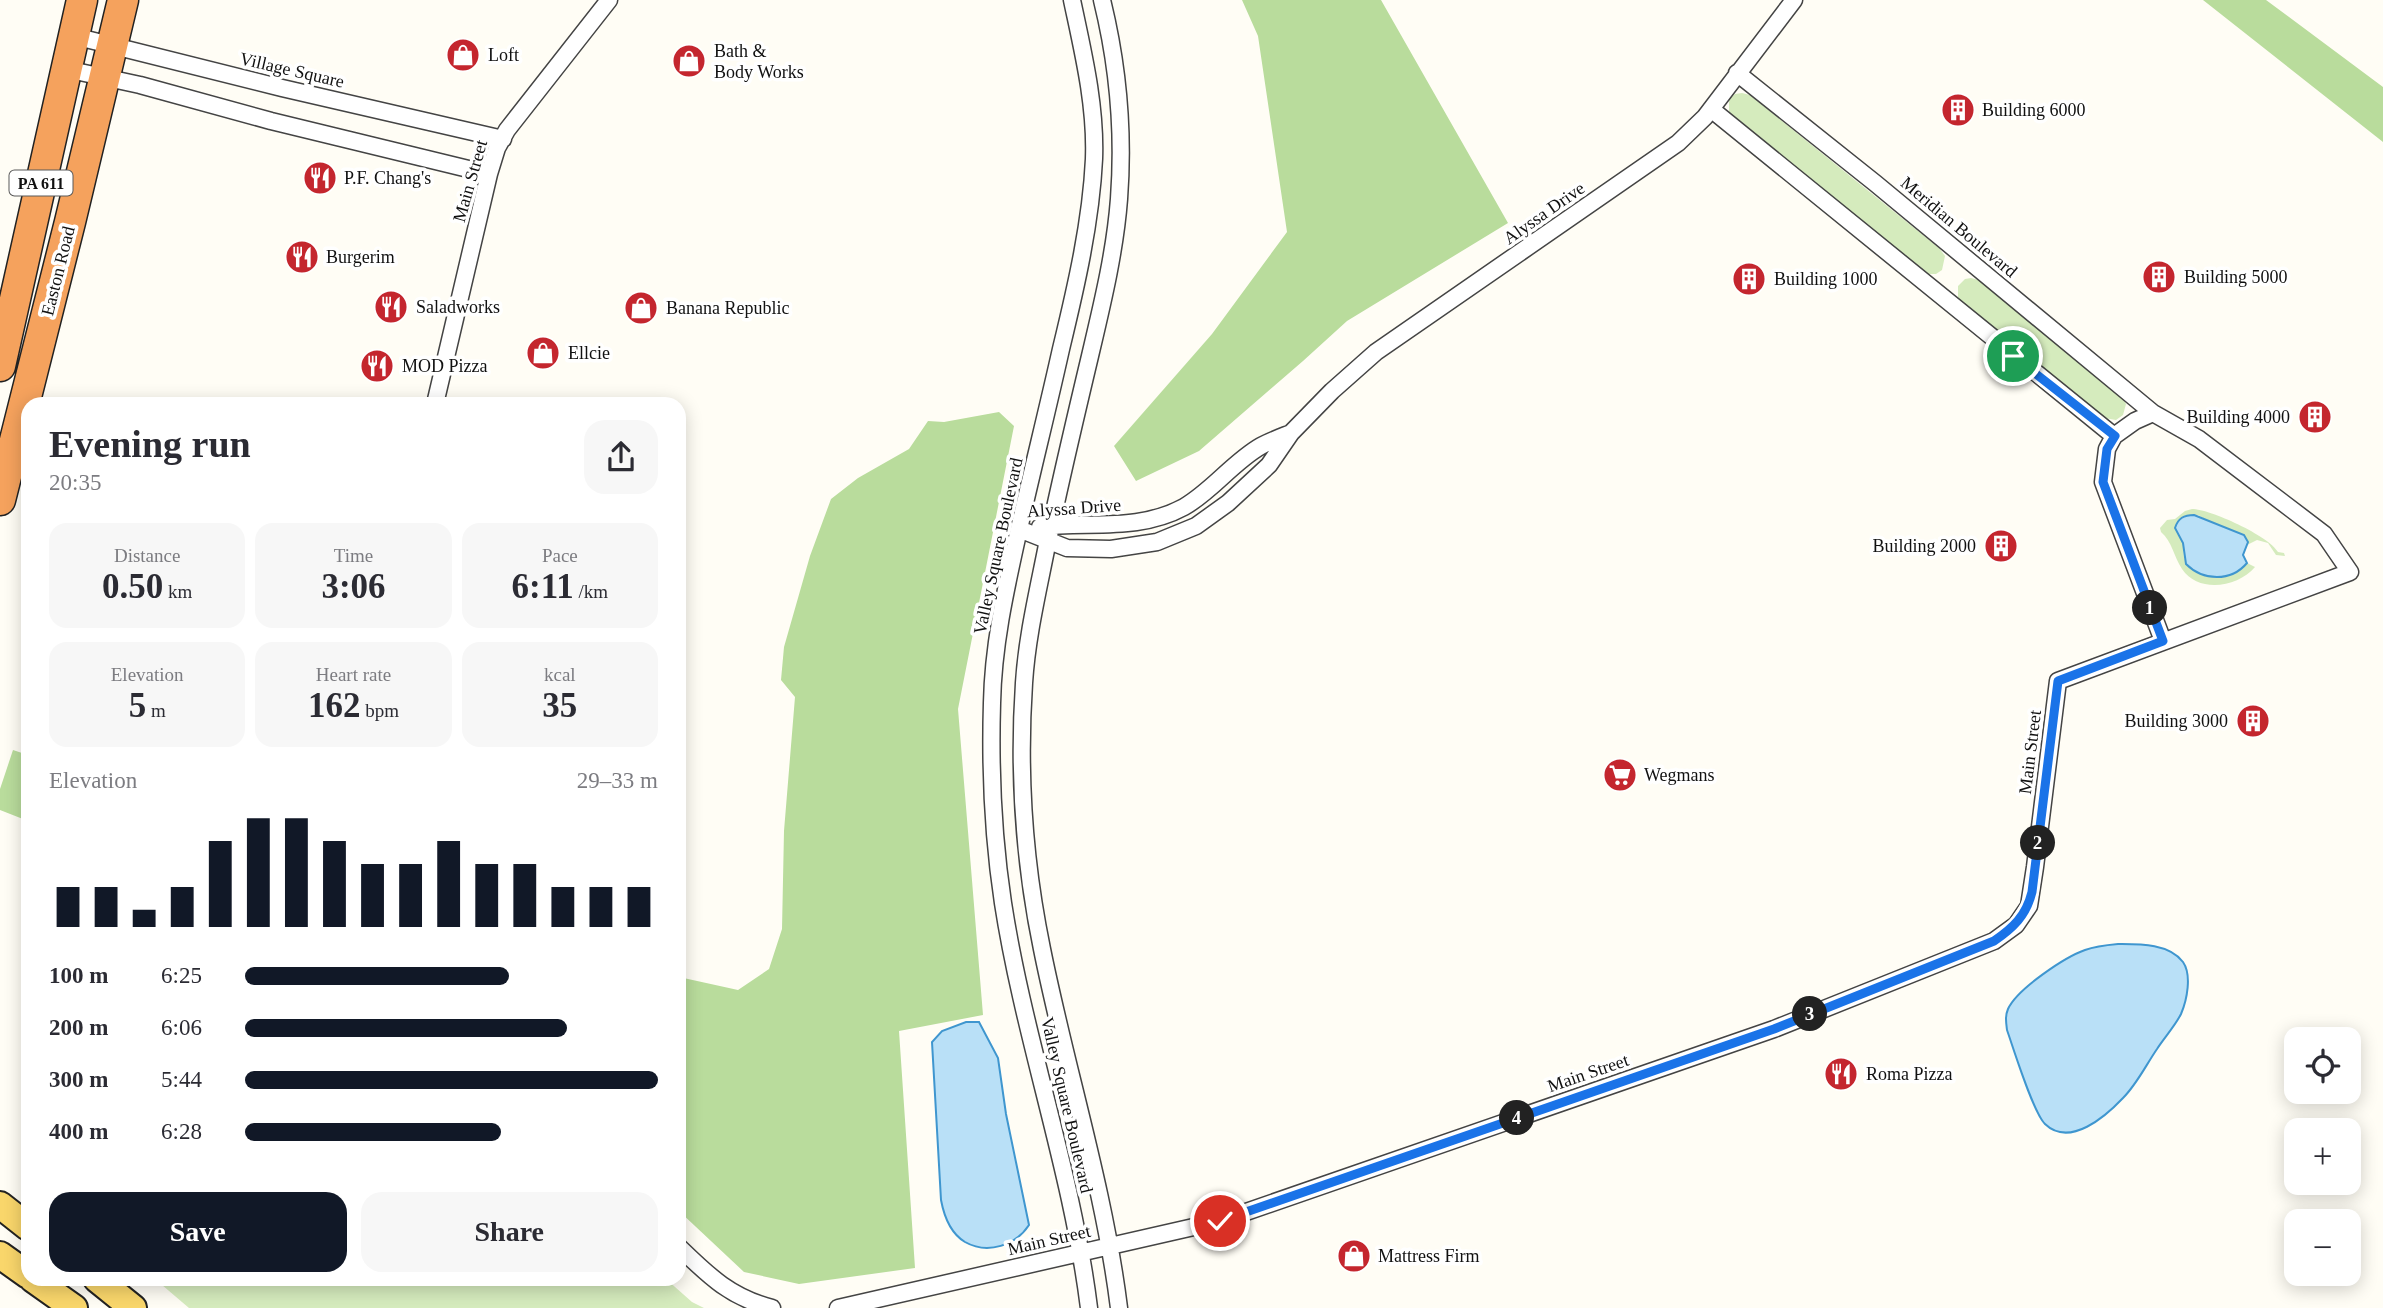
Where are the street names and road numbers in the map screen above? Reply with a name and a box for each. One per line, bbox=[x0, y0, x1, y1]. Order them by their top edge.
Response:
street label: Village Square bbox=[238, 48, 346, 92]
street label: Main Street bbox=[449, 138, 491, 224]
road number: PA 611 bbox=[9, 170, 72, 196]
street label: Meridian Boulevard bbox=[1897, 173, 2021, 281]
street label: Alyssa Drive bbox=[1500, 178, 1588, 248]
street label: Easton Road bbox=[37, 224, 79, 318]
street label: Valley Square Boulevard bbox=[970, 456, 1026, 636]
street label: Alyssa Drive bbox=[1026, 495, 1122, 521]
street label: Main Street bbox=[2015, 709, 2045, 795]
street label: Valley Square Boulevard bbox=[1037, 1015, 1097, 1195]
street label: Main Street bbox=[1545, 1050, 1631, 1096]
street label: Main Street bbox=[1006, 1221, 1092, 1259]

